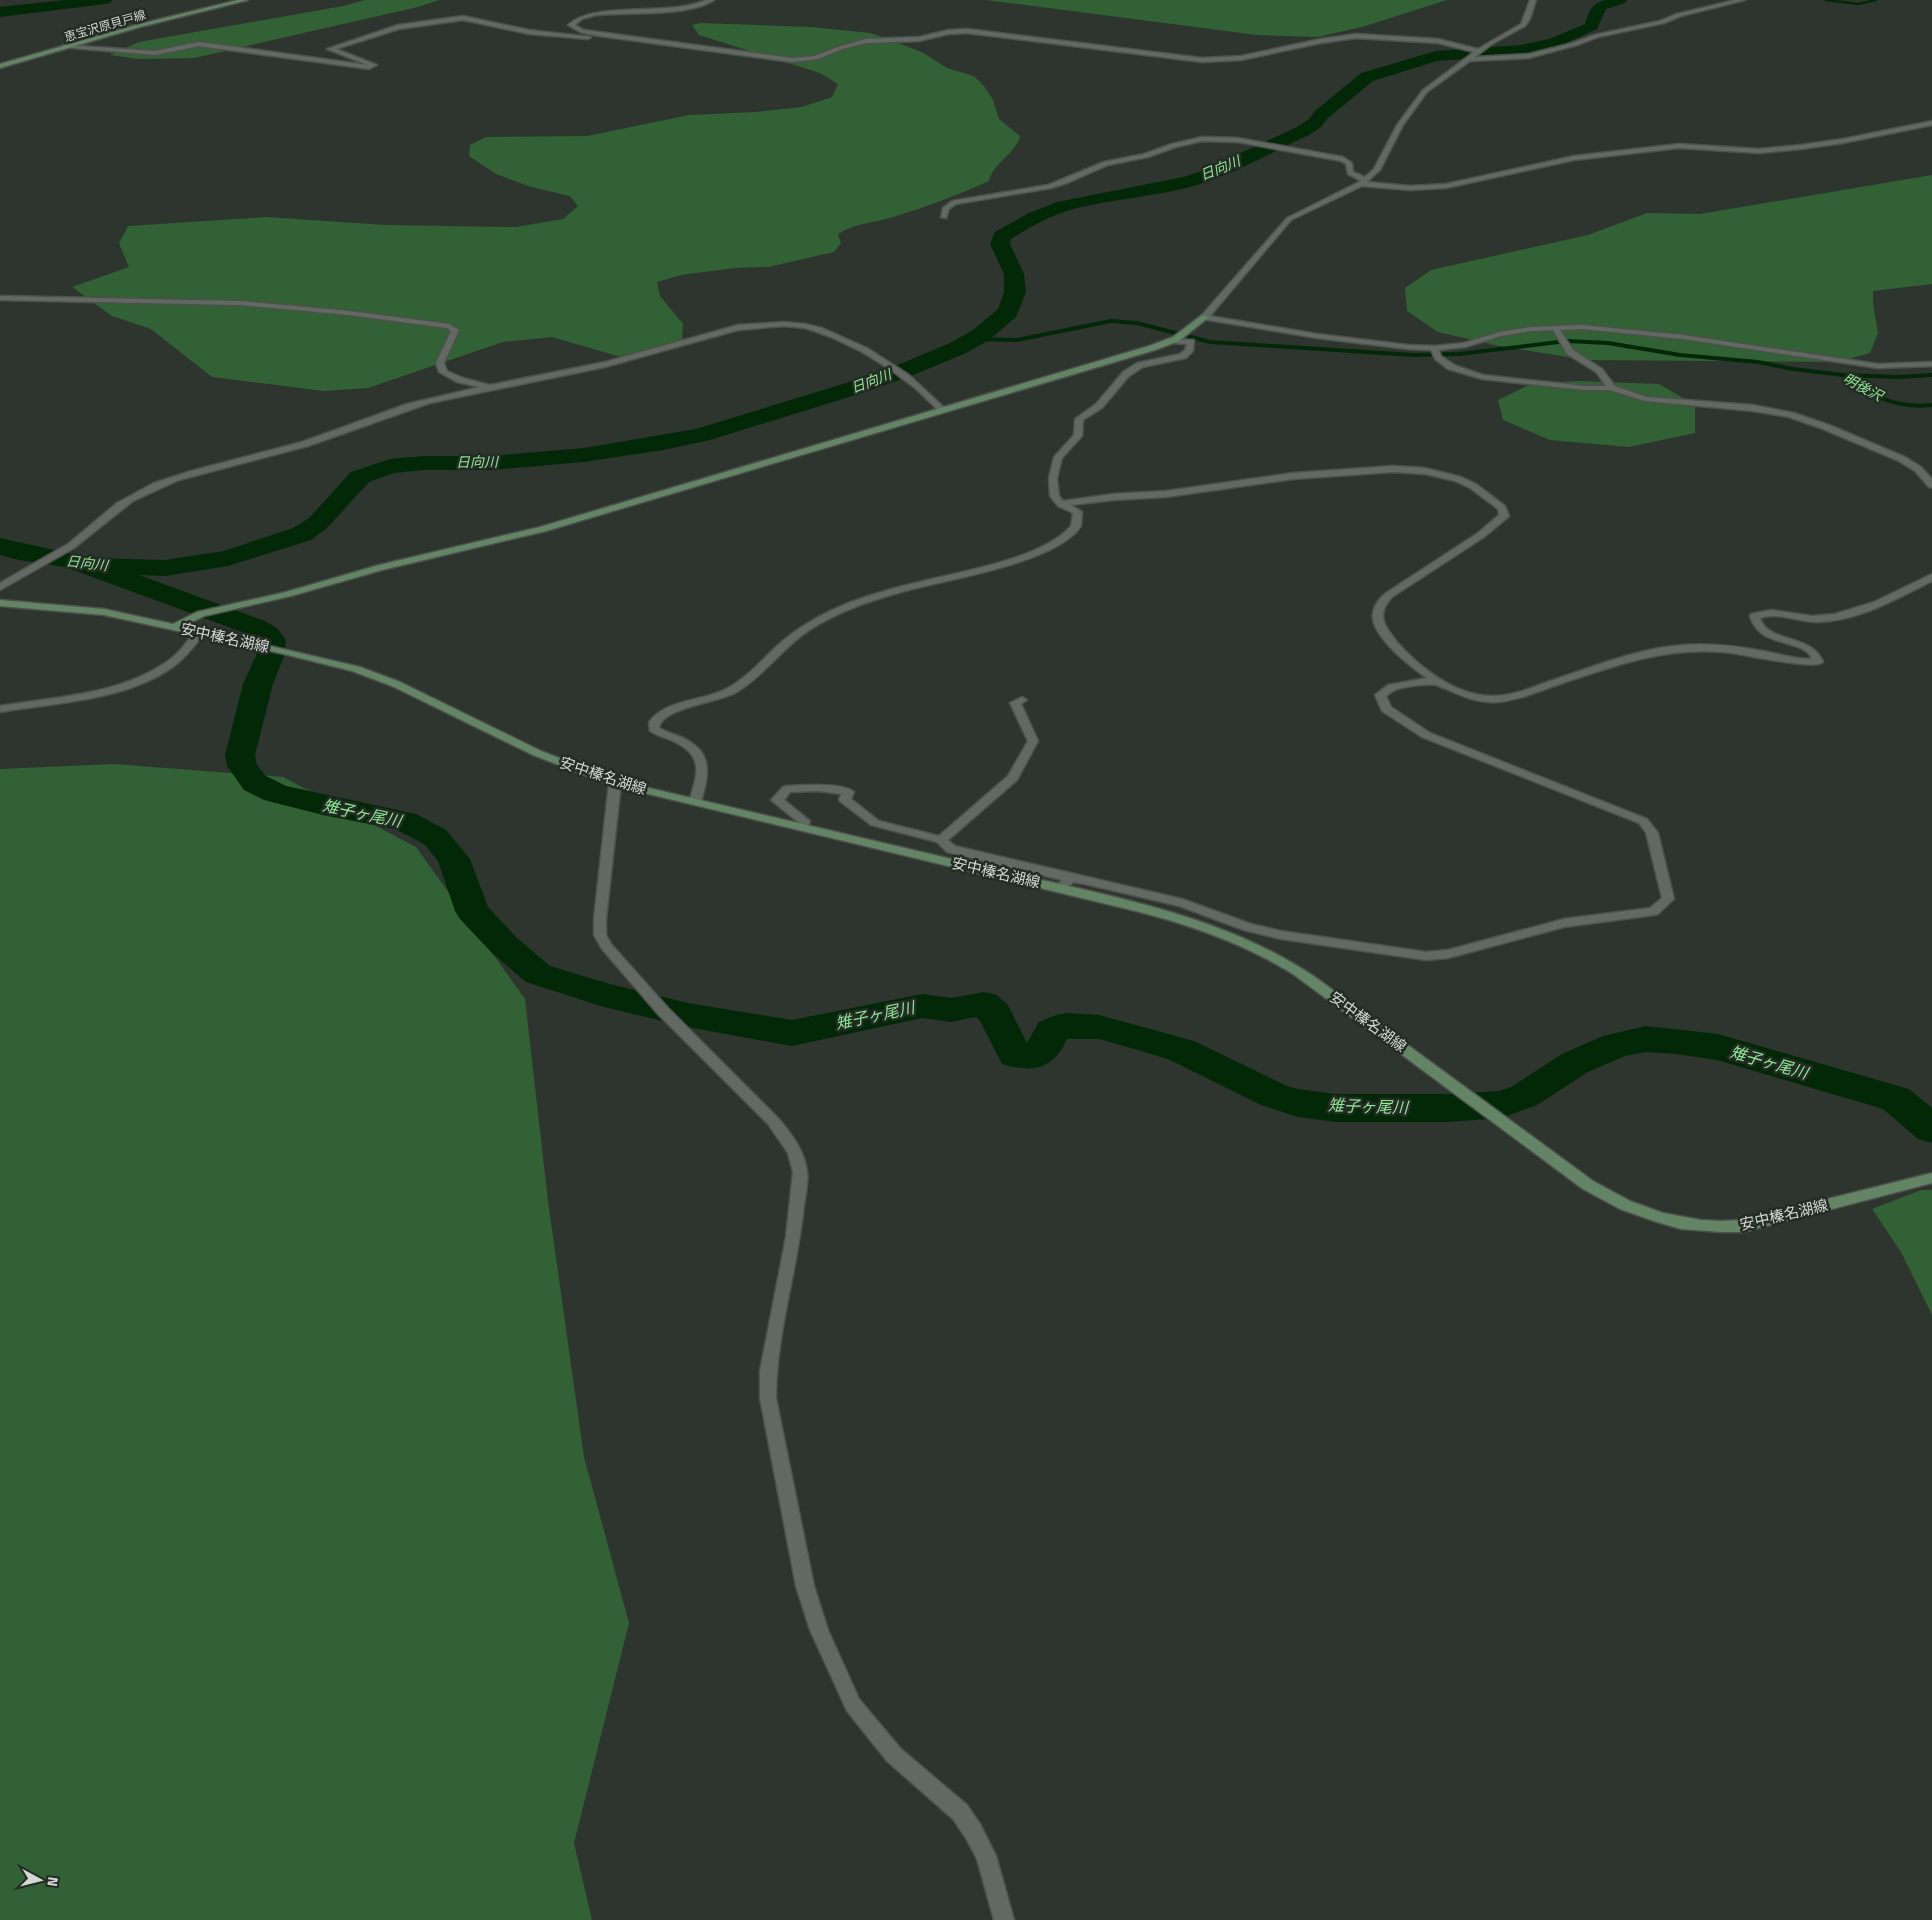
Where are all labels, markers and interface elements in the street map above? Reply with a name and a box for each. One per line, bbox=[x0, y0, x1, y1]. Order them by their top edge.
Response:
street label: 恵宝沢原貝戸線 bbox=[62, 5, 148, 46]
water label: 日向川 bbox=[1196, 149, 1245, 185]
water label: 日向川 bbox=[847, 362, 896, 398]
water label: 明後沢 bbox=[1840, 367, 1888, 407]
water label: 日向川 bbox=[456, 451, 500, 472]
water label: 日向川 bbox=[65, 550, 111, 576]
street label: 安中榛名湖線 bbox=[179, 617, 272, 658]
street label: 安中榛名湖線 bbox=[557, 751, 650, 800]
water label: 雉子ヶ尾川 bbox=[320, 793, 406, 833]
street label: 安中榛名湖線 bbox=[950, 851, 1043, 894]
street label: 安中榛名湖線 bbox=[1325, 986, 1411, 1057]
water label: 雉子ヶ尾川 bbox=[833, 995, 919, 1035]
water label: 雉子ヶ尾川 bbox=[1727, 1039, 1813, 1085]
water label: 雉子ヶ尾川 bbox=[1328, 1093, 1410, 1119]
street label: 安中榛名湖線 bbox=[1737, 1193, 1830, 1236]
north arrow bbox=[15, 1855, 65, 1905]
text: N bbox=[42, 1876, 64, 1888]

